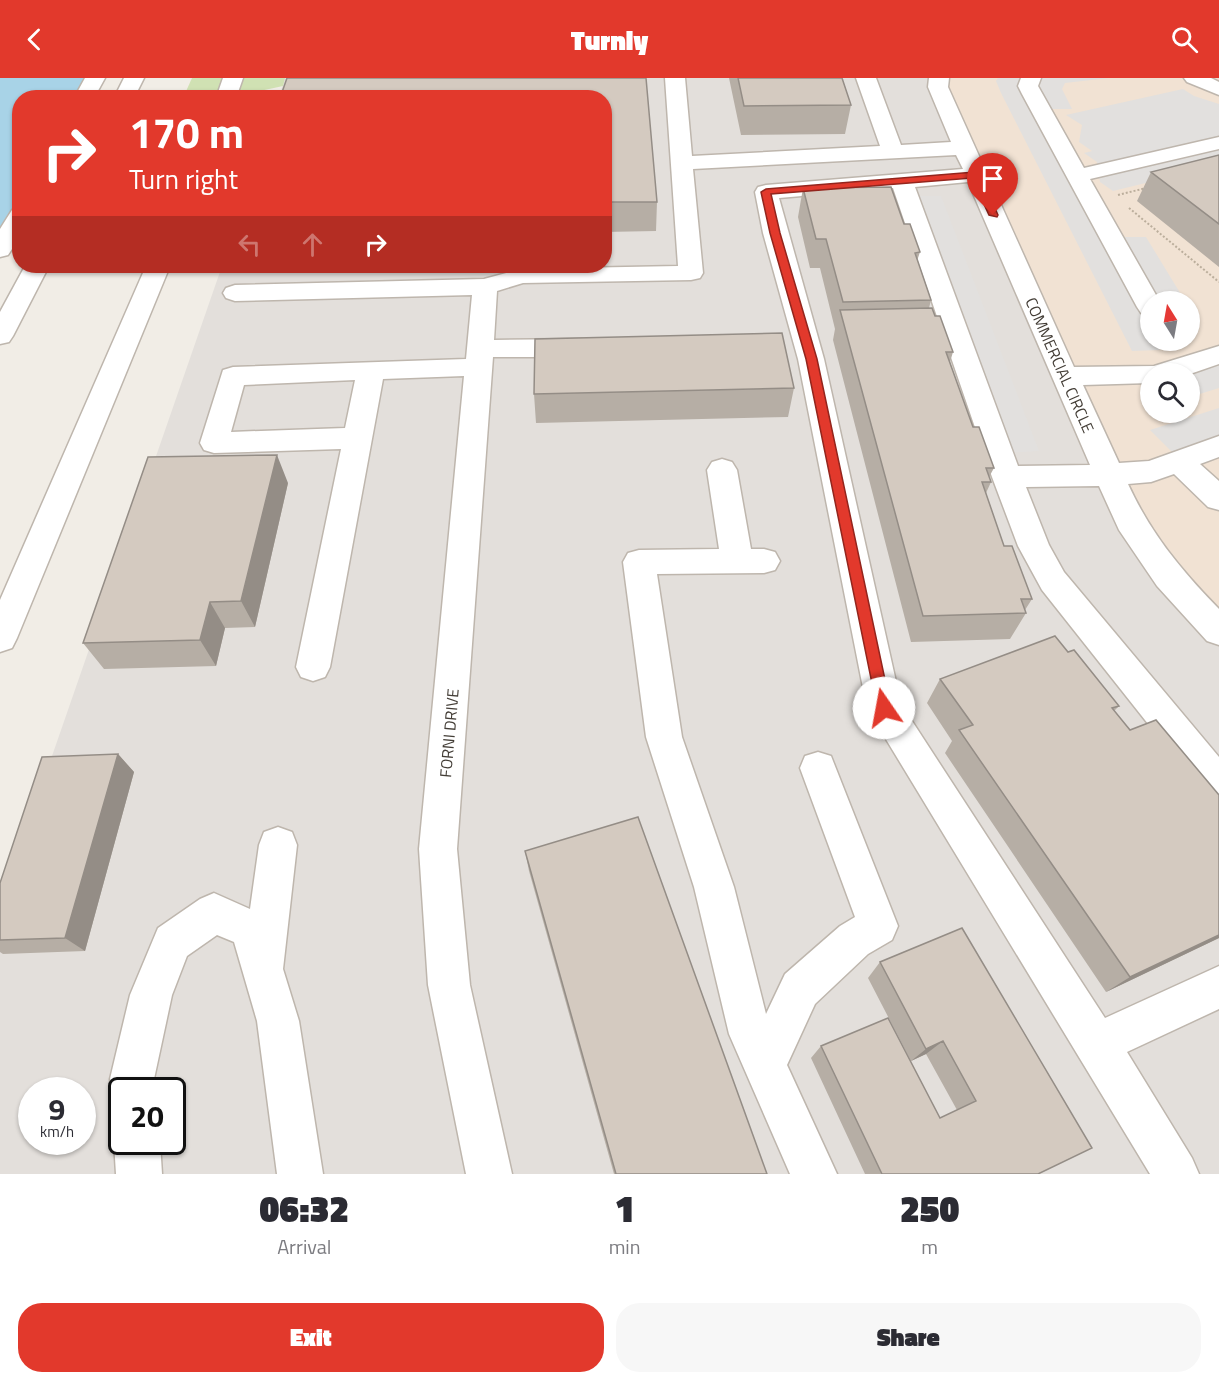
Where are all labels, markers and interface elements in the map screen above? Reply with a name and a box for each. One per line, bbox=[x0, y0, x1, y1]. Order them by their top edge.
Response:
text: Turnly bbox=[571, 19, 648, 60]
icon: back bbox=[18, 23, 51, 56]
icon: search bbox=[1168, 23, 1201, 56]
text: 170 m bbox=[129, 100, 244, 164]
icon: right bbox=[30, 114, 108, 192]
pin bbox=[967, 153, 1018, 215]
text: Turn right bbox=[129, 158, 238, 199]
icon: arrive bbox=[976, 162, 1009, 195]
icon: left bbox=[233, 228, 266, 261]
icon: ahead bbox=[296, 228, 329, 261]
icon: right bbox=[359, 228, 392, 261]
north arrow bbox=[1140, 291, 1200, 351]
map controls bbox=[1140, 291, 1200, 423]
street label: COMMERCIAL CIRCLE bbox=[1019, 294, 1101, 437]
button: search bbox=[1140, 363, 1200, 423]
position arrow bbox=[852, 676, 916, 740]
street label: FORNI DRIVE bbox=[433, 687, 465, 778]
speed limit sign: 20 bbox=[108, 1077, 186, 1155]
text: 9 bbox=[49, 1086, 65, 1132]
text: km/h bbox=[40, 1120, 74, 1143]
text: 06:32 bbox=[260, 1181, 349, 1236]
text: 1 bbox=[615, 1181, 634, 1236]
text: 250 bbox=[900, 1181, 959, 1236]
text: Arrival bbox=[277, 1231, 331, 1262]
text: min bbox=[609, 1231, 640, 1262]
text: m bbox=[921, 1231, 938, 1262]
button: Exit bbox=[18, 1303, 604, 1372]
button: Share bbox=[616, 1303, 1201, 1372]

